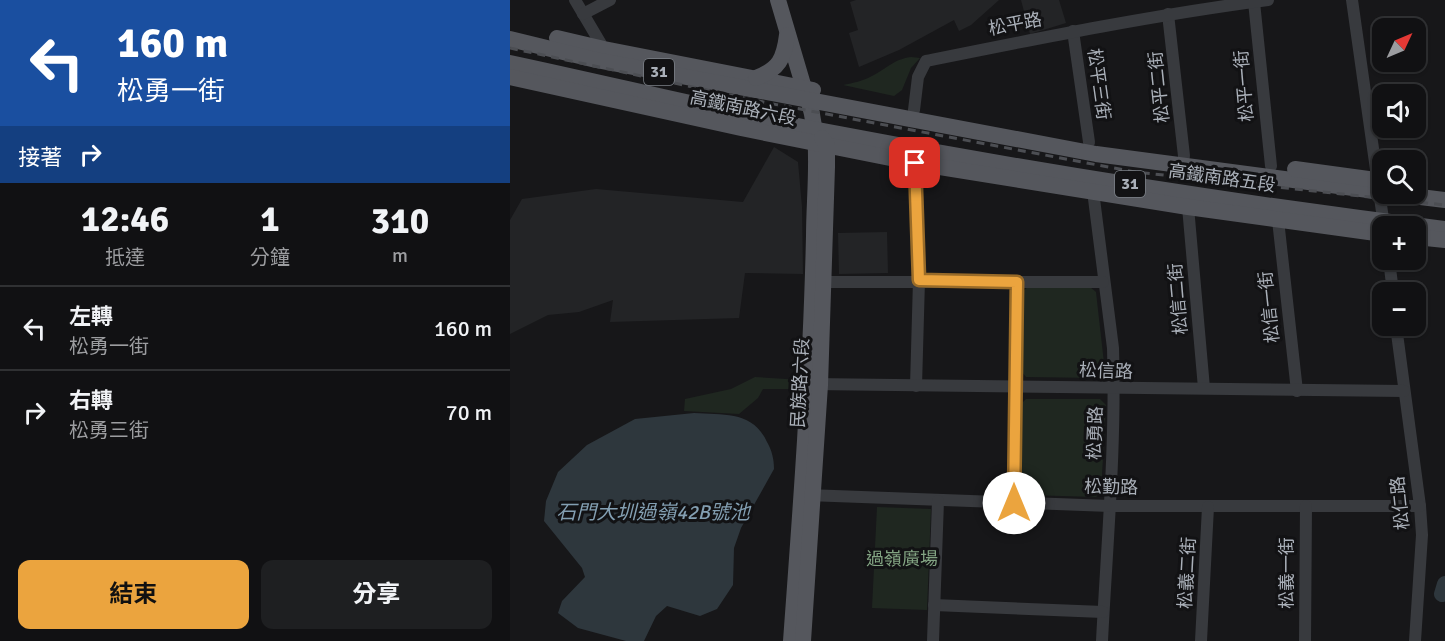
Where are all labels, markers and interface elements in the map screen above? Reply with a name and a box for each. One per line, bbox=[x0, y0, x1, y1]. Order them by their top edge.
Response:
street label: 松平路 bbox=[986, 8, 1044, 40]
text: 160 m bbox=[117, 18, 228, 69]
north arrow bbox=[1372, 18, 1426, 72]
map controls bbox=[1372, 18, 1426, 336]
icon: left bbox=[18, 24, 96, 102]
street label: 松平三街 bbox=[1083, 47, 1115, 121]
street label: 松平一街 bbox=[1230, 49, 1258, 123]
street label: 松平二街 bbox=[1144, 50, 1174, 124]
road number: 31 bbox=[644, 59, 674, 85]
text: 松勇一街 bbox=[117, 75, 225, 108]
button: sound bbox=[1372, 84, 1426, 138]
street label: 高鐵南路六段 bbox=[688, 86, 798, 130]
pin bbox=[889, 137, 940, 188]
icon: right bbox=[74, 138, 107, 171]
text: 接著 bbox=[18, 144, 62, 171]
icon: arrive bbox=[898, 146, 931, 179]
button: search bbox=[1372, 150, 1426, 204]
street label: 高鐵南路五段 bbox=[1167, 160, 1277, 196]
road number: 31 bbox=[1115, 171, 1145, 197]
text: 12:46 bbox=[81, 197, 169, 242]
text: 1 bbox=[260, 197, 280, 242]
text: 310 bbox=[371, 199, 429, 244]
button: + bbox=[1372, 216, 1426, 270]
text: m bbox=[392, 243, 408, 268]
text: 抵達 bbox=[105, 245, 145, 270]
text: 分鐘 bbox=[250, 245, 290, 270]
street label: 松信二街 bbox=[1164, 262, 1192, 336]
street label: 松信一街 bbox=[1254, 270, 1284, 344]
button: − bbox=[1372, 282, 1426, 336]
text: 左轉 bbox=[69, 303, 113, 330]
icon: left bbox=[18, 312, 51, 345]
text: 160 m bbox=[434, 315, 492, 342]
text: 松勇一街 bbox=[69, 334, 149, 359]
street label: 民族路六段 bbox=[787, 337, 813, 429]
street label: 松信路 bbox=[1079, 359, 1133, 383]
text: 右轉 bbox=[69, 387, 113, 414]
icon: right bbox=[18, 396, 51, 429]
text: 70 m bbox=[446, 399, 492, 426]
street label: 松勇路 bbox=[1083, 406, 1107, 460]
text: 松勇三街 bbox=[69, 418, 149, 443]
position arrow bbox=[982, 471, 1046, 535]
street label: 松仁路 bbox=[1386, 475, 1414, 531]
street label: 松勤路 bbox=[1084, 476, 1138, 498]
water label: 石門大圳過嶺42B號池 bbox=[556, 500, 752, 525]
street label: 松義二街 bbox=[1174, 536, 1200, 610]
street label: 松義一街 bbox=[1276, 537, 1298, 609]
park label: 過嶺廣場 bbox=[866, 548, 938, 570]
button: 結束 bbox=[18, 560, 249, 629]
button: 分享 bbox=[261, 560, 492, 629]

